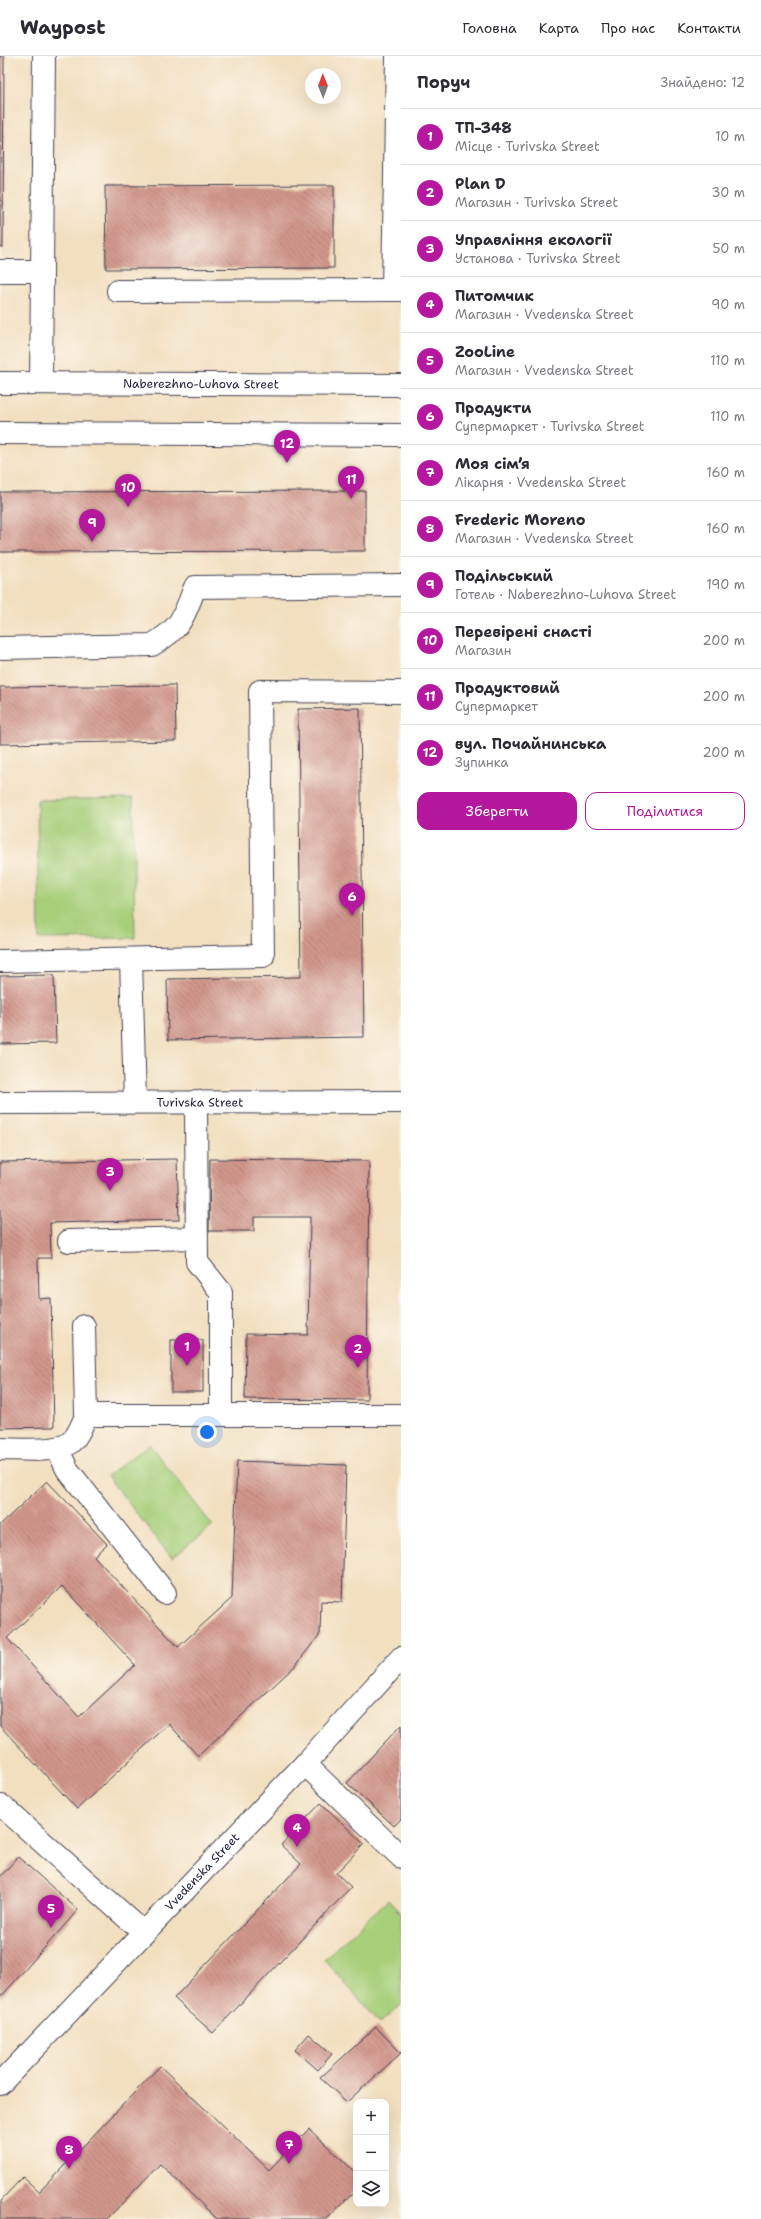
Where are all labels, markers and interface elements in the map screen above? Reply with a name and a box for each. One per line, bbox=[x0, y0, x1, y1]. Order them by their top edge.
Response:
text: Waypost bbox=[20, 15, 105, 40]
text: Головна bbox=[462, 19, 517, 37]
text: Карта bbox=[539, 19, 579, 37]
text: Про нас bbox=[601, 19, 655, 37]
text: Контакти bbox=[677, 19, 741, 37]
north arrow bbox=[305, 68, 341, 104]
text: Поруч bbox=[417, 71, 470, 93]
text: Знайдено: 12 bbox=[661, 74, 745, 91]
text: ТП-348 bbox=[455, 118, 512, 138]
text: 1 bbox=[427, 128, 433, 145]
text: 10 m bbox=[715, 128, 745, 145]
text: Місце · Turivska Street bbox=[455, 138, 600, 155]
text: Plan D bbox=[455, 174, 506, 194]
text: 2 bbox=[425, 184, 435, 201]
text: 30 m bbox=[711, 184, 745, 201]
text: Магазин · Turivska Street bbox=[455, 194, 618, 211]
text: Управління екології bbox=[455, 230, 612, 250]
text: 3 bbox=[425, 240, 435, 257]
text: 50 m bbox=[712, 240, 745, 257]
text: Установа · Turivska Street bbox=[455, 250, 620, 267]
text: Питомчик bbox=[455, 286, 534, 306]
text: 4 bbox=[425, 296, 435, 313]
text: 90 m bbox=[711, 296, 745, 313]
text: Магазин · Vvedenska Street bbox=[455, 306, 634, 323]
text: ZooLine bbox=[455, 342, 515, 362]
text: 5 bbox=[426, 352, 434, 369]
text: 110 m bbox=[710, 352, 745, 369]
text: Магазин · Vvedenska Street bbox=[455, 362, 634, 379]
street label: Naberezhno-Luhova Street bbox=[123, 376, 279, 392]
text: Продукти bbox=[455, 398, 531, 418]
text: 6 bbox=[425, 408, 435, 425]
text: 110 m bbox=[710, 408, 745, 425]
text: Супермаркет · Turivska Street bbox=[455, 418, 645, 435]
pin: 12 bbox=[274, 430, 300, 463]
text: Моя сім’я bbox=[455, 454, 530, 474]
text: 7 bbox=[425, 464, 435, 481]
text: 160 m bbox=[707, 464, 745, 481]
pin: 11 bbox=[338, 466, 364, 499]
pin: 10 bbox=[115, 474, 141, 507]
text: Лікарня · Vvedenska Street bbox=[455, 474, 626, 491]
pin: 9 bbox=[79, 509, 105, 542]
text: Frederic Moreno bbox=[455, 510, 585, 530]
text: 8 bbox=[425, 520, 435, 537]
text: 160 m bbox=[707, 520, 745, 537]
text: Магазин · Vvedenska Street bbox=[455, 530, 634, 547]
text: Подільський bbox=[455, 566, 553, 586]
text: 9 bbox=[425, 576, 435, 593]
text: 190 m bbox=[706, 576, 745, 593]
text: Готель · Naberezhno-Luhova Street bbox=[455, 586, 676, 603]
text: Перевірені снасті bbox=[455, 622, 592, 642]
text: 10 bbox=[423, 632, 437, 649]
text: 200 m bbox=[703, 632, 745, 649]
text: Магазин bbox=[455, 642, 511, 659]
text: Продуктовий bbox=[455, 678, 560, 698]
text: 11 bbox=[424, 688, 436, 705]
text: 200 m bbox=[703, 688, 745, 705]
text: Супермаркет bbox=[455, 698, 538, 715]
text: вул. Почайнинська bbox=[455, 734, 606, 754]
text: 12 bbox=[423, 744, 437, 761]
text: 200 m bbox=[703, 744, 745, 761]
text: Зупинка bbox=[455, 754, 509, 771]
button: Зберегти bbox=[417, 792, 577, 830]
button: Поділитися bbox=[585, 792, 745, 830]
pin: 6 bbox=[339, 883, 365, 916]
street label: Turivska Street bbox=[156, 1094, 244, 1111]
pin: 3 bbox=[97, 1158, 123, 1191]
pin: 1 bbox=[174, 1333, 200, 1366]
pin: 2 bbox=[345, 1335, 371, 1368]
your location bbox=[197, 1422, 217, 1442]
pin: 4 bbox=[284, 1814, 310, 1847]
street label: Vvedenska Street bbox=[161, 1830, 243, 1914]
pin: 5 bbox=[38, 1895, 64, 1928]
map controls bbox=[353, 2099, 389, 2207]
button: + bbox=[353, 2099, 389, 2135]
pin: 7 bbox=[276, 2131, 302, 2164]
button: − bbox=[353, 2135, 389, 2171]
pin: 8 bbox=[56, 2136, 82, 2169]
button: layers bbox=[353, 2171, 389, 2207]

